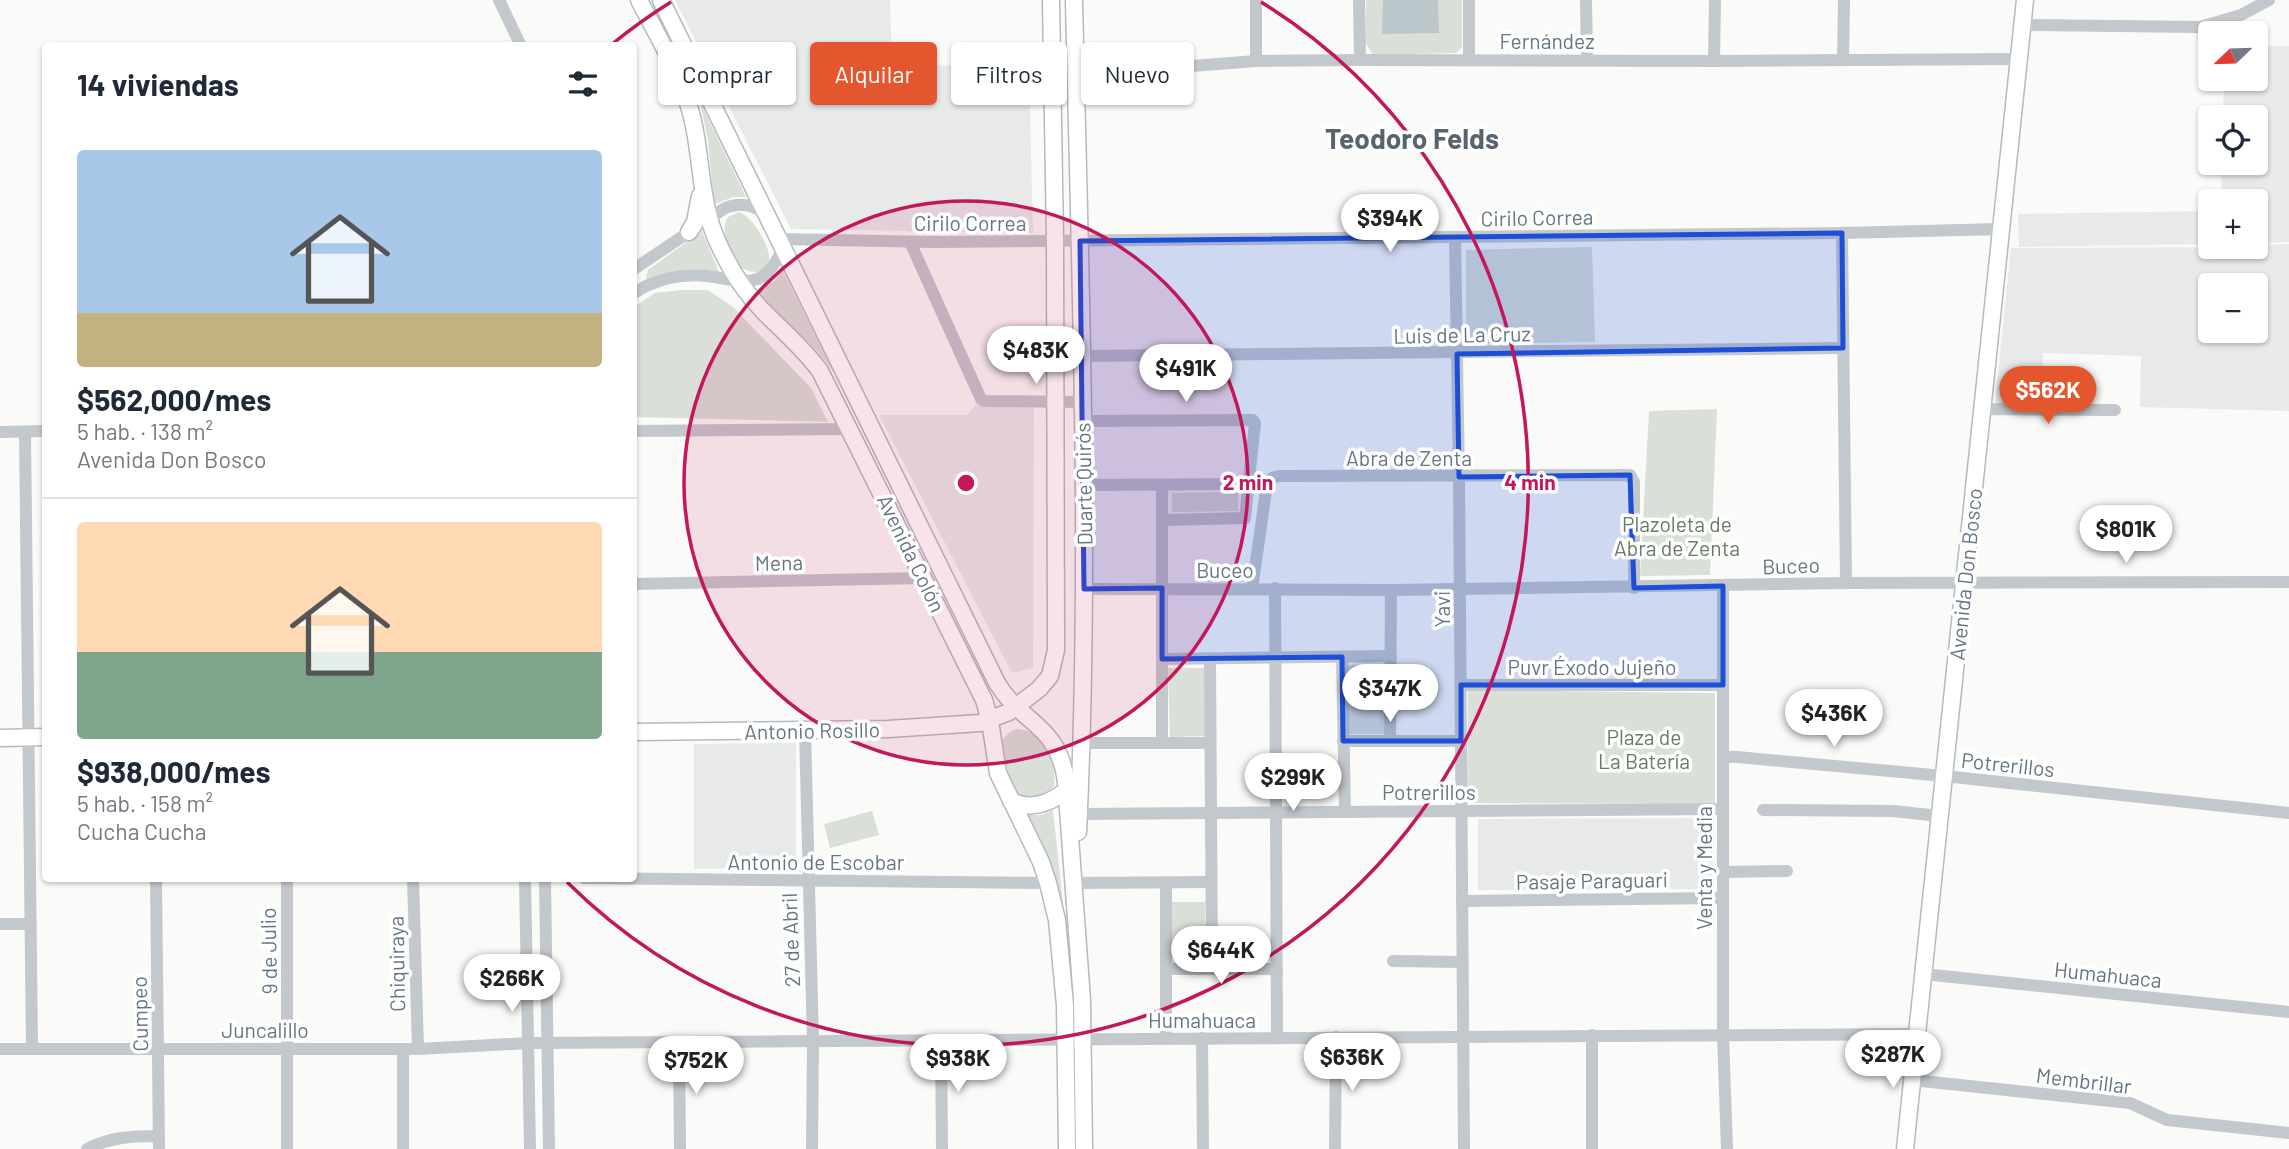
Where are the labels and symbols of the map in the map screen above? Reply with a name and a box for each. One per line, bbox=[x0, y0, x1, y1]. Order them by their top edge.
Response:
north arrow bbox=[2198, 21, 2268, 91]
street label: Fernández bbox=[1499, 28, 1595, 53]
district label: Teodoro Felds bbox=[1325, 121, 1499, 155]
pin: $394K bbox=[1341, 194, 1439, 254]
street label: Cirilo Correa bbox=[1480, 204, 1594, 230]
street label: Cirilo Correa bbox=[914, 210, 1026, 235]
street label: Luis de La Cruz bbox=[1393, 320, 1531, 348]
pin: $483K bbox=[987, 326, 1085, 386]
pin: $491K bbox=[1137, 344, 1235, 404]
pin: $562K bbox=[1999, 366, 2097, 426]
street label: Duarte Quirós bbox=[1069, 422, 1097, 546]
street label: Abra de Zenta bbox=[1346, 445, 1472, 470]
text: 2 min bbox=[1223, 469, 1273, 494]
text: 4 min bbox=[1504, 469, 1556, 494]
centre of rings bbox=[954, 471, 978, 495]
street label: Avenida Don Bosco bbox=[1944, 487, 1986, 661]
street label: Avenida Colón bbox=[873, 490, 951, 616]
pin: $801K bbox=[2077, 505, 2175, 565]
park label: Plazoleta de Abra de Zenta bbox=[1614, 511, 1740, 560]
street label: Mena bbox=[755, 549, 803, 575]
street label: Buceo bbox=[1762, 552, 1820, 578]
street label: Buceo bbox=[1196, 557, 1254, 582]
street label: Yavi bbox=[1429, 591, 1454, 627]
street label: Puvr Éxodo Jujeño bbox=[1508, 654, 1676, 679]
pin: $347K bbox=[1341, 664, 1439, 724]
pin: $436K bbox=[1785, 690, 1883, 749]
street label: Antonio Rosillo bbox=[744, 716, 880, 744]
park label: Plaza de La Batería bbox=[1598, 724, 1690, 773]
street label: Potrerillos bbox=[1960, 747, 2056, 781]
pin: $299K bbox=[1244, 754, 1342, 813]
street label: Potrerillos bbox=[1382, 779, 1476, 804]
street label: Venta y Media bbox=[1691, 806, 1716, 930]
street label: Antonio de Escobar bbox=[728, 849, 905, 874]
street label: Pasaje Paraguari bbox=[1516, 866, 1668, 894]
street label: 27 de Abril bbox=[776, 892, 804, 988]
street label: 9 de Julio bbox=[255, 907, 281, 995]
street label: Chiquiraya bbox=[383, 916, 409, 1012]
pin: $644K bbox=[1172, 926, 1270, 986]
pin: $266K bbox=[463, 954, 561, 1014]
street label: Humahuaca bbox=[2053, 956, 2163, 992]
street label: Cumpeo bbox=[126, 976, 152, 1052]
street label: Humahuaca bbox=[1148, 1007, 1256, 1032]
street label: Juncalillo bbox=[221, 1017, 309, 1042]
pin: $287K bbox=[1844, 1030, 1942, 1090]
pin: $938K bbox=[909, 1034, 1007, 1094]
pin: $636K bbox=[1303, 1034, 1401, 1093]
pin: $752K bbox=[647, 1036, 745, 1096]
street label: Membrillar bbox=[2035, 1062, 2134, 1098]

